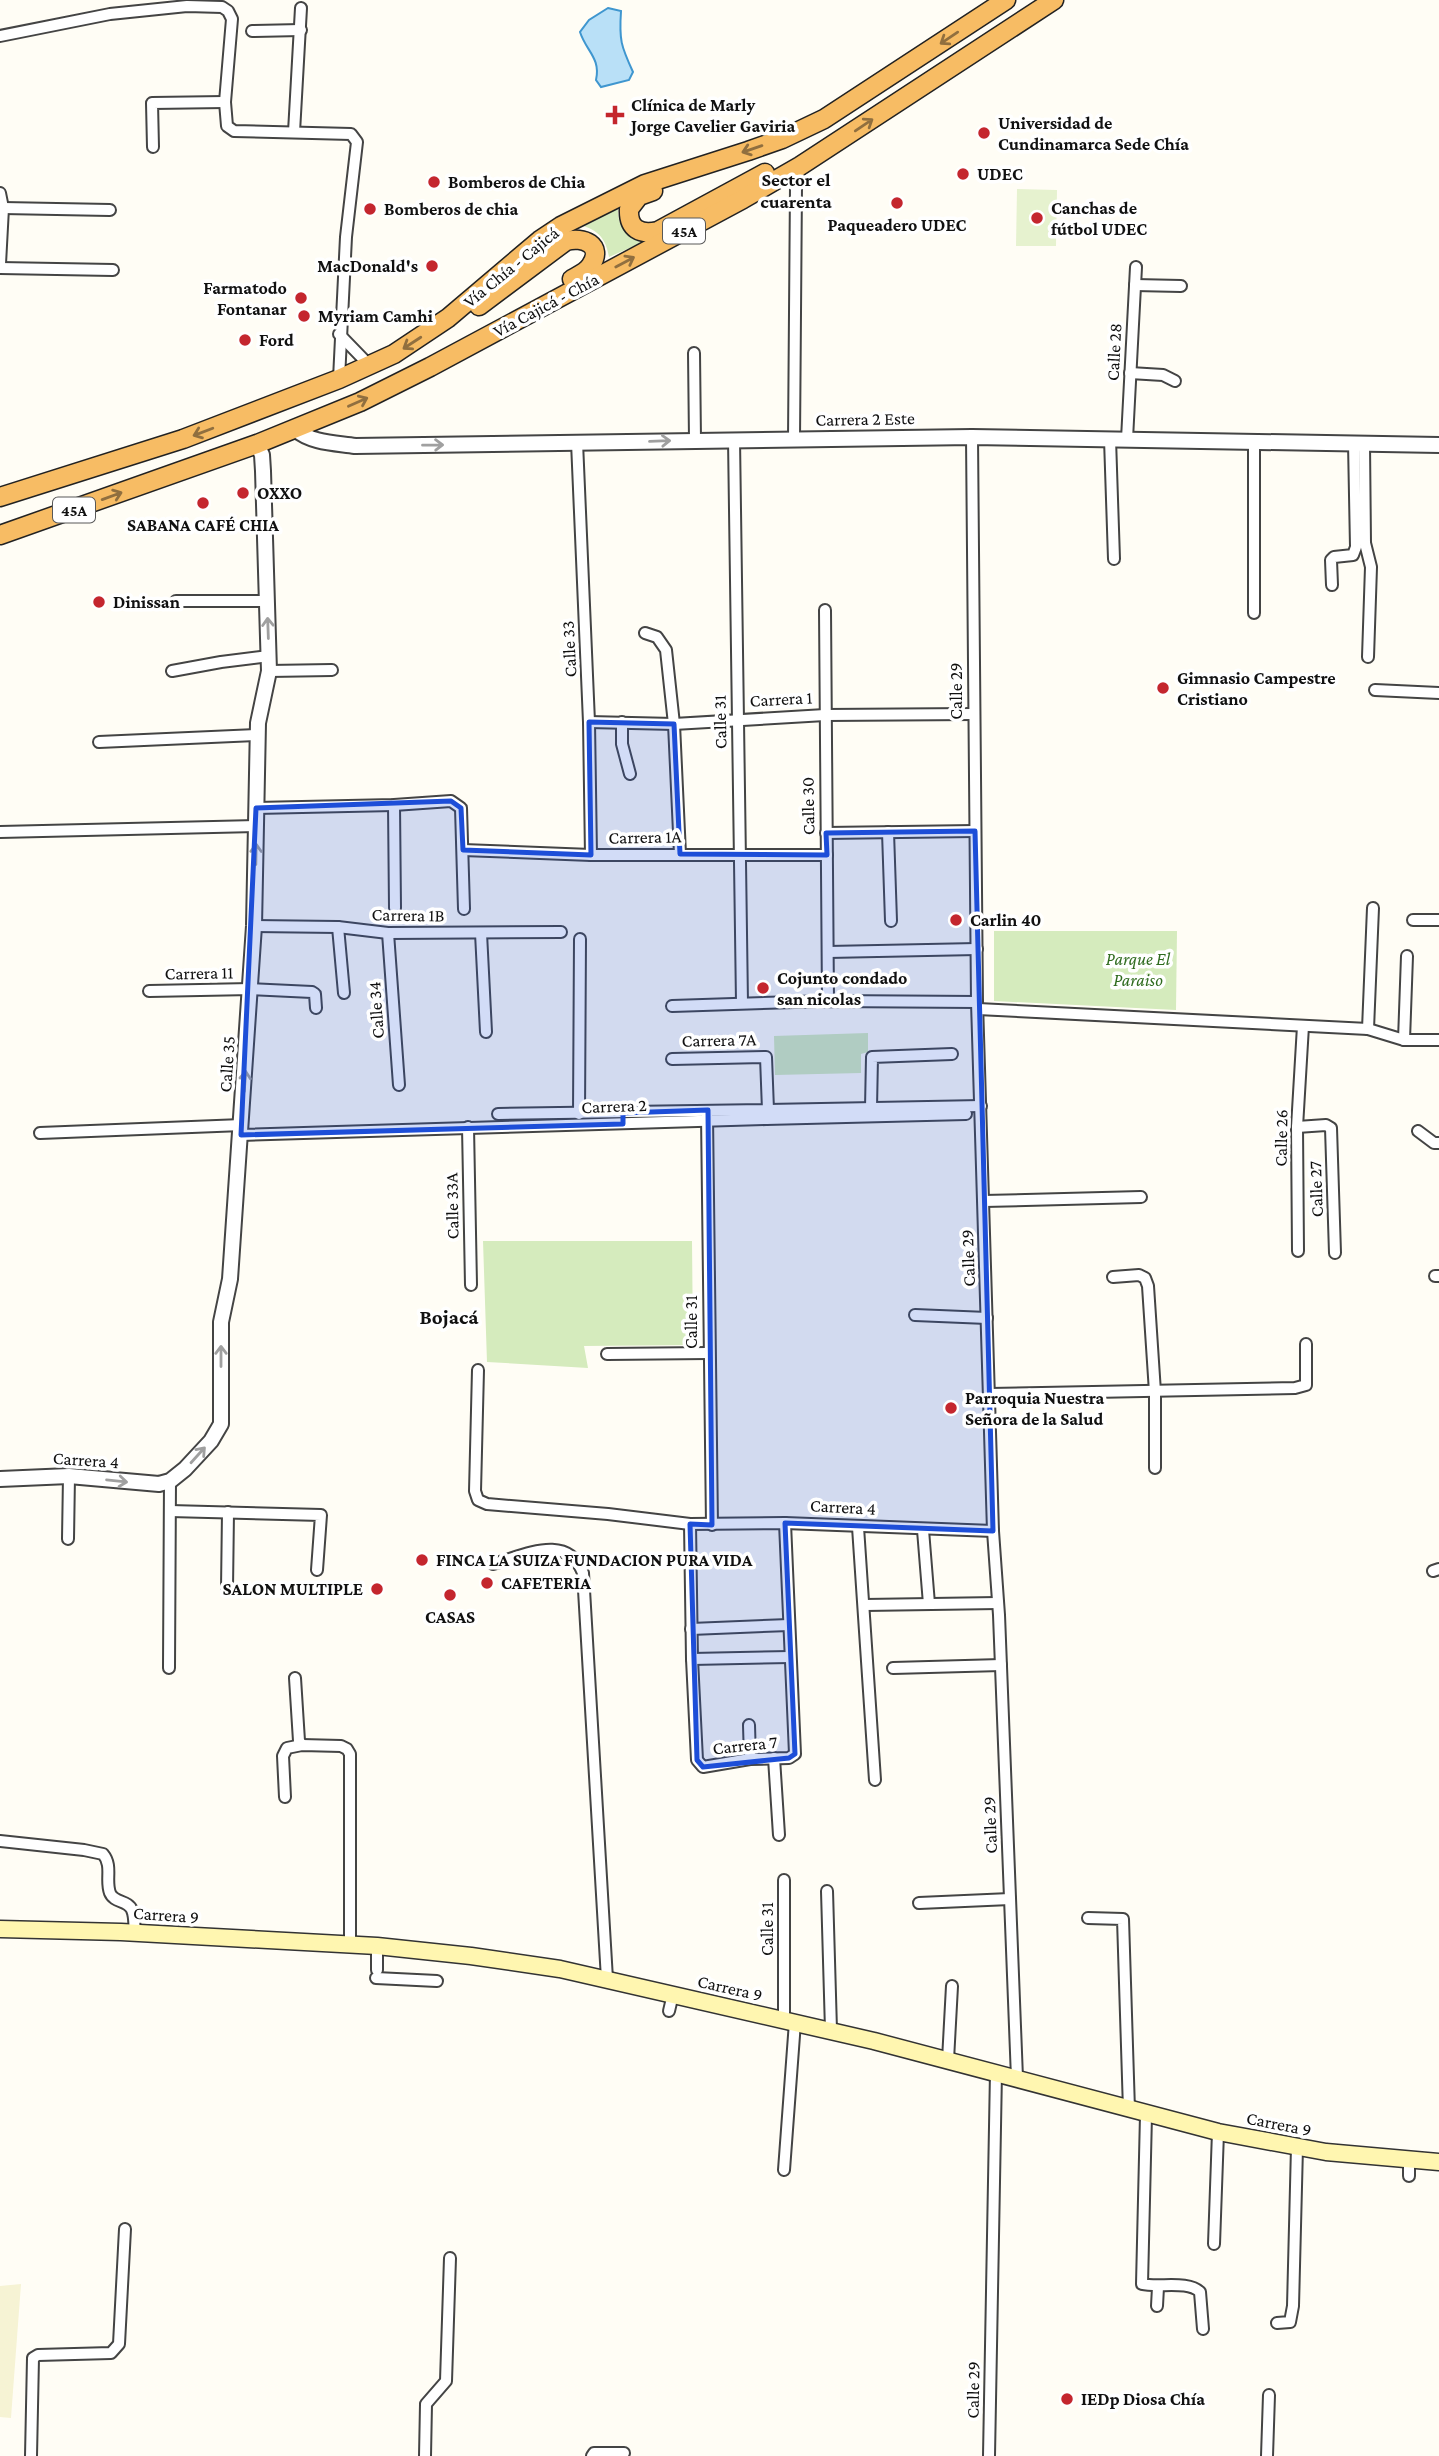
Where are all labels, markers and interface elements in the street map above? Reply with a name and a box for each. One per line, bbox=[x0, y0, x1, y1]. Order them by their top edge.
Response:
one-way arrow bbox=[940, 31, 959, 45]
place label: Clínica de Marly Jorge Cavelier Gaviria bbox=[629, 95, 796, 136]
marker: Clínica de Marly Jorge Cavelier Gaviria bbox=[605, 105, 625, 125]
place label: Universidad de Cundinamarca Sede Chía bbox=[998, 113, 1189, 154]
one-way arrow bbox=[854, 118, 874, 132]
marker: Universidad de Cundinamarca Sede Chía bbox=[976, 125, 992, 141]
one-way arrow bbox=[741, 144, 763, 156]
place label: UDEC bbox=[977, 164, 1023, 184]
marker: UDEC bbox=[955, 166, 971, 182]
district label: Sector el cuarenta bbox=[760, 169, 832, 212]
place label: Bomberos de Chia bbox=[448, 172, 585, 192]
marker: Bomberos de Chia bbox=[426, 174, 442, 190]
marker: Paqueadero UDEC bbox=[889, 195, 905, 211]
place label: Canchas de fútbol UDEC bbox=[1051, 198, 1147, 239]
place label: Bomberos de chia bbox=[384, 199, 518, 219]
marker: Bomberos de chia bbox=[362, 201, 378, 217]
marker: Canchas de fútbol UDEC bbox=[1029, 210, 1045, 226]
place label: Paqueadero UDEC bbox=[827, 215, 967, 235]
road number: 45A bbox=[663, 218, 705, 244]
street label: Vía Chía - Cajicá bbox=[459, 222, 563, 312]
one-way arrow bbox=[614, 255, 635, 269]
place label: MacDonald's bbox=[317, 256, 418, 276]
marker: MacDonald's bbox=[424, 258, 440, 274]
street label: Vía Cajicá - Chía bbox=[490, 269, 603, 342]
place label: Farmatodo Fontanar bbox=[203, 278, 287, 319]
marker: Farmatodo Fontanar bbox=[293, 290, 309, 306]
place label: Myriam Camhi bbox=[318, 306, 434, 326]
marker: Myriam Camhi bbox=[296, 308, 312, 324]
street label: Calle 28 bbox=[1102, 323, 1126, 381]
place label: Ford bbox=[259, 330, 294, 350]
marker: Ford bbox=[237, 332, 253, 348]
one-way arrow bbox=[402, 337, 422, 351]
one-way arrow bbox=[347, 395, 368, 408]
street label: Carrera 2 Este bbox=[815, 408, 915, 430]
one-way arrow bbox=[192, 427, 214, 439]
one-way arrow bbox=[649, 434, 672, 448]
one-way arrow bbox=[421, 438, 444, 451]
place label: OXXO bbox=[257, 483, 302, 503]
marker: OXXO bbox=[235, 485, 251, 501]
one-way arrow bbox=[101, 489, 123, 501]
marker: SABANA CAFÉ CHIA bbox=[195, 495, 211, 511]
road number: 45A bbox=[53, 498, 95, 523]
place label: SABANA CAFÉ CHIA bbox=[127, 515, 279, 535]
place label: Dinissan bbox=[113, 592, 181, 612]
marker: Dinissan bbox=[91, 594, 107, 610]
one-way arrow bbox=[261, 616, 274, 639]
street label: Calle 33 bbox=[558, 620, 580, 678]
street label: Calle 29 bbox=[946, 662, 966, 720]
place label: Gimnasio Campestre Cristiano bbox=[1177, 668, 1336, 709]
marker: Gimnasio Campestre Cristiano bbox=[1155, 680, 1171, 696]
street label: Carrera 1 bbox=[749, 687, 813, 711]
street label: Calle 31 bbox=[710, 695, 730, 749]
street label: Calle 30 bbox=[797, 777, 819, 835]
street label: Carrera 1A bbox=[608, 826, 683, 848]
one-way arrow bbox=[249, 843, 263, 866]
street label: Carrera 1B bbox=[371, 904, 445, 926]
place label: Carlin 40 bbox=[970, 910, 1042, 930]
marker: Carlin 40 bbox=[948, 912, 964, 928]
park label: Parque El Paraiso bbox=[1106, 949, 1171, 990]
street label: Carrera 11 bbox=[164, 962, 234, 984]
place label: Cojunto condado san nicolas bbox=[777, 968, 907, 1009]
marker: Cojunto condado san nicolas bbox=[755, 980, 771, 996]
street label: Calle 34 bbox=[364, 981, 388, 1039]
street label: Carrera 7A bbox=[681, 1029, 757, 1051]
street label: Calle 35 bbox=[215, 1035, 239, 1093]
one-way arrow bbox=[239, 1070, 252, 1093]
street label: Carrera 2 bbox=[581, 1095, 647, 1117]
street label: Calle 26 bbox=[1271, 1109, 1291, 1167]
street label: Calle 27 bbox=[1305, 1161, 1327, 1217]
street label: Calle 33A bbox=[441, 1172, 463, 1239]
street label: Calle 29 bbox=[957, 1229, 979, 1287]
street label: Calle 31 bbox=[681, 1295, 701, 1349]
district label: Bojacá bbox=[419, 1305, 479, 1329]
one-way arrow bbox=[214, 1345, 228, 1368]
place label: Parroquia Nuestra Señora de la Salud bbox=[965, 1388, 1105, 1429]
marker: Parroquia Nuestra Señora de la Salud bbox=[943, 1400, 959, 1416]
one-way arrow bbox=[190, 1447, 207, 1464]
street label: Carrera 4 bbox=[52, 1448, 120, 1472]
one-way arrow bbox=[105, 1474, 128, 1487]
street label: Carrera 4 bbox=[809, 1495, 877, 1519]
place label: FINCA LA SUIZA FUNDACION PURA VIDA bbox=[436, 1550, 753, 1570]
marker: FINCA LA SUIZA FUNDACION PURA VIDA bbox=[414, 1552, 430, 1568]
place label: CAFETERIA bbox=[501, 1573, 591, 1593]
marker: CAFETERIA bbox=[479, 1575, 495, 1591]
place label: SALON MULTIPLE bbox=[223, 1579, 363, 1599]
marker: SALON MULTIPLE bbox=[369, 1581, 385, 1597]
marker: CASAS bbox=[442, 1587, 458, 1603]
place label: CASAS bbox=[425, 1607, 475, 1627]
street label: Carrera 7 bbox=[712, 1732, 778, 1758]
street label: Calle 29 bbox=[979, 1796, 1001, 1854]
street label: Calle 31 bbox=[757, 1902, 777, 1956]
street label: Carrera 9 bbox=[132, 1903, 200, 1927]
street label: Carrera 9 bbox=[696, 1971, 764, 2005]
street label: Carrera 9 bbox=[1245, 2108, 1313, 2140]
street label: Calle 29 bbox=[963, 2361, 983, 2419]
place label: IEDp Diosa Chía bbox=[1081, 2389, 1205, 2409]
marker: IEDp Diosa Chía bbox=[1059, 2391, 1075, 2407]

